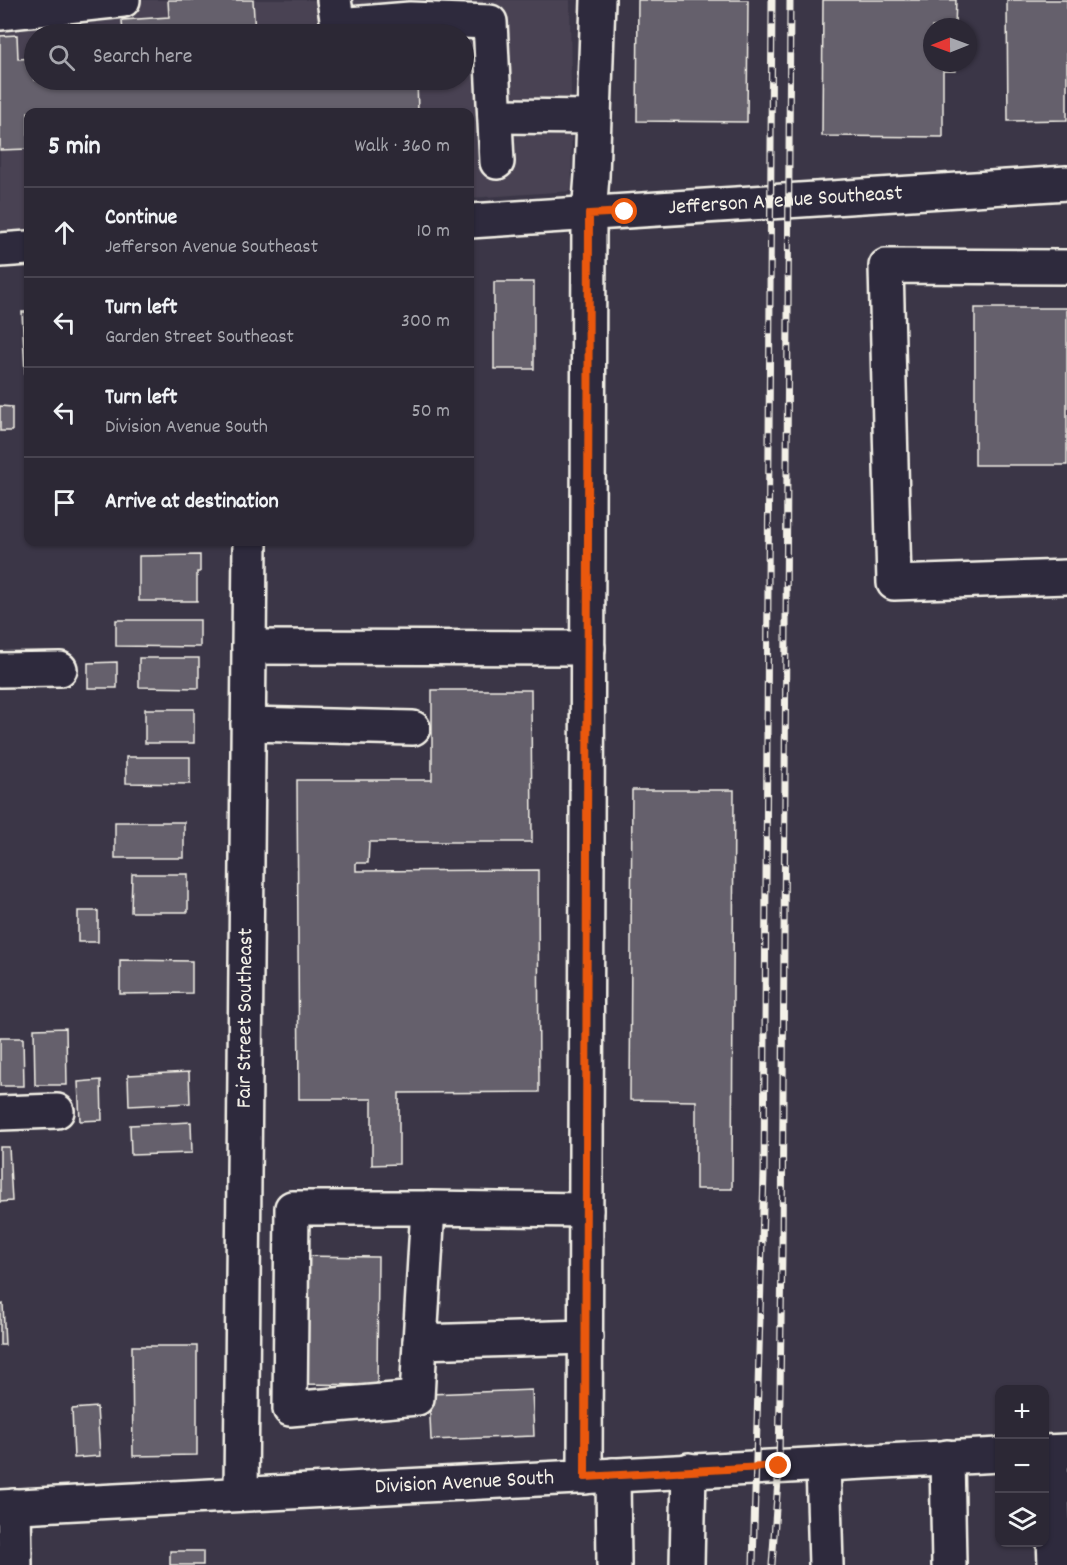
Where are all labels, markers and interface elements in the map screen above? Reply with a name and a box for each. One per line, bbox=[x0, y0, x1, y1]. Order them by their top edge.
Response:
north arrow bbox=[923, 18, 977, 72]
search box bbox=[24, 24, 474, 90]
icon: search bbox=[45, 41, 78, 74]
text: Search here bbox=[93, 42, 192, 73]
text: 5 min bbox=[48, 129, 101, 166]
text: Walk · 360 m bbox=[355, 133, 450, 161]
street label: Jefferson Avenue Southeast bbox=[667, 178, 903, 224]
route start bbox=[611, 198, 637, 224]
text: Continue bbox=[105, 203, 177, 234]
icon: ahead bbox=[48, 216, 81, 249]
text: 10 m bbox=[416, 218, 450, 246]
text: Jefferson Avenue Southeast bbox=[105, 234, 318, 262]
text: Turn left bbox=[105, 293, 177, 324]
icon: left bbox=[48, 306, 81, 339]
text: 300 m bbox=[401, 308, 450, 336]
text: Garden Street Southeast bbox=[105, 324, 294, 352]
text: Turn left bbox=[105, 383, 177, 414]
icon: left bbox=[48, 396, 81, 429]
text: 50 m bbox=[412, 398, 450, 426]
text: Division Avenue South bbox=[105, 414, 268, 442]
icon: arrive bbox=[48, 486, 81, 519]
text: Arrive at destination bbox=[105, 487, 279, 518]
street label: Fair Street Southeast bbox=[229, 928, 262, 1108]
map controls bbox=[995, 1385, 1049, 1547]
button: + bbox=[995, 1385, 1049, 1439]
button: − bbox=[995, 1439, 1049, 1493]
route end bbox=[765, 1452, 791, 1478]
street label: Division Avenue South bbox=[374, 1463, 555, 1503]
button: layers bbox=[995, 1493, 1049, 1547]

